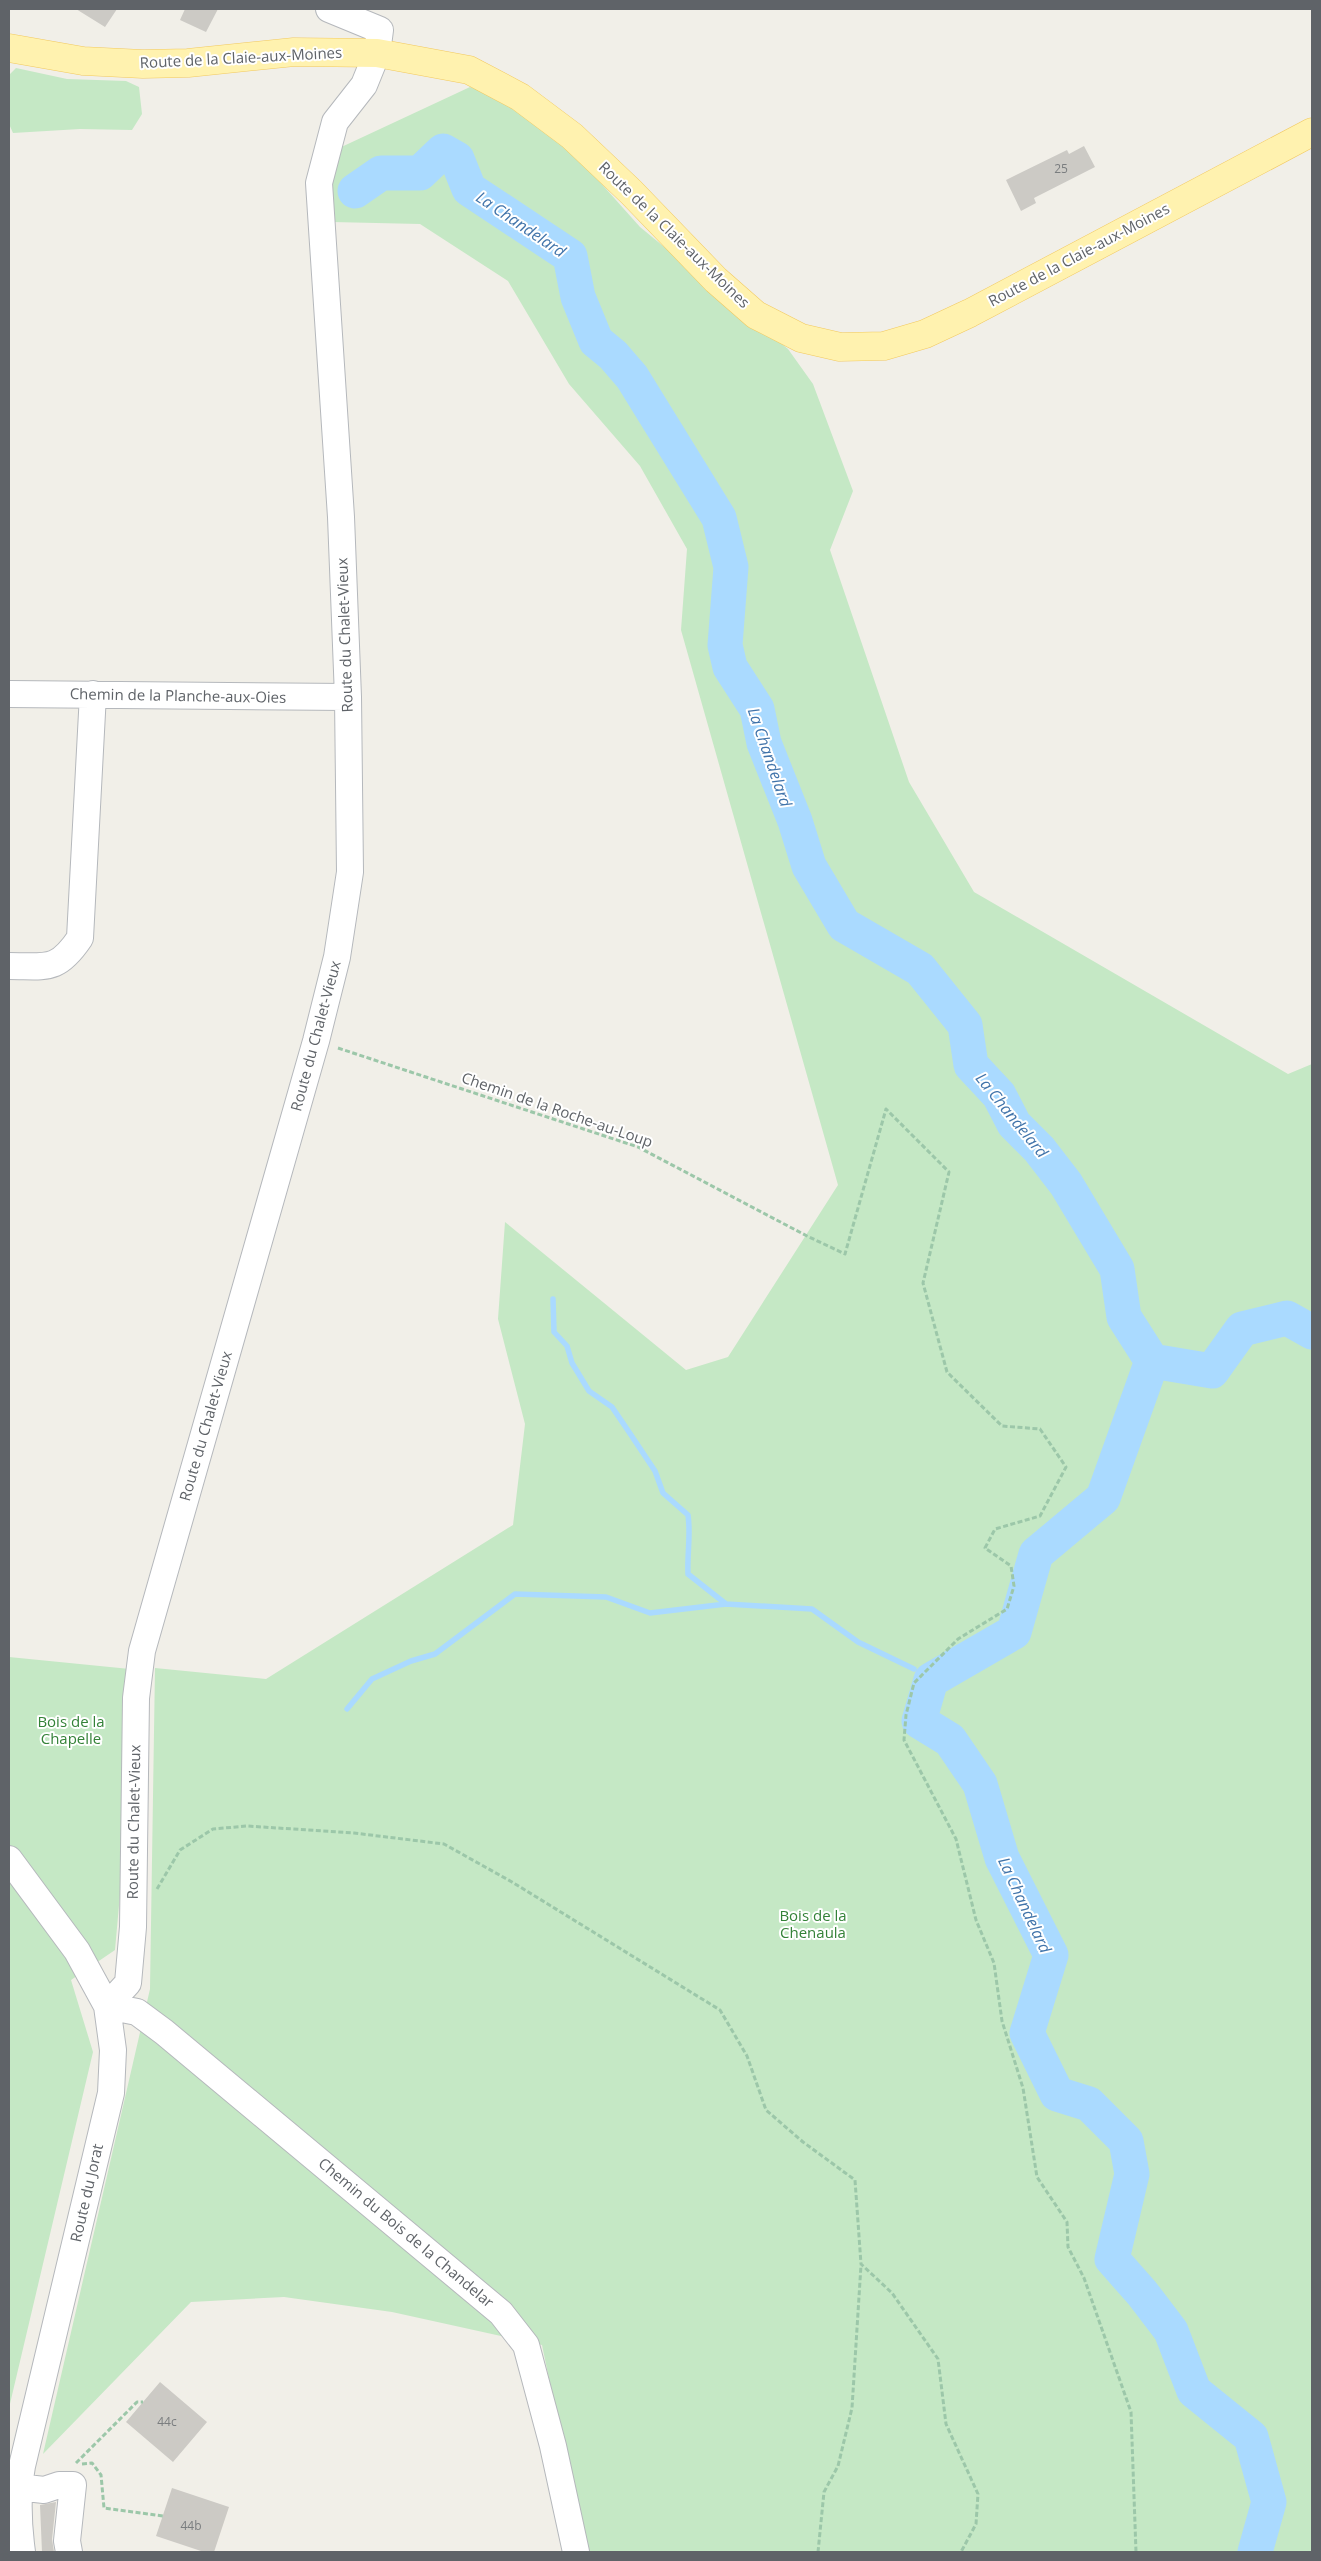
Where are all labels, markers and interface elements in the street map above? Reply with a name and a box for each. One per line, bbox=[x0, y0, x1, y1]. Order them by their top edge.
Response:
street label: Route de la Claie-aux-Moines bbox=[139, 42, 343, 72]
street label: Route de la Claie-aux-Moines bbox=[595, 157, 754, 312]
house number: 25 bbox=[1054, 160, 1068, 177]
water label: La Chandelard bbox=[472, 186, 571, 263]
street label: Route de la Claie-aux-Moines bbox=[984, 198, 1173, 310]
street label: Route du Chalet-Vieux bbox=[331, 557, 357, 713]
street label: Chemin de la Planche-aux-Oies bbox=[70, 683, 286, 707]
water label: La Chandelard bbox=[743, 704, 798, 810]
street label: Route du Chalet-Vieux bbox=[285, 958, 345, 1113]
street label: Chemin de la Roche-au-Loup bbox=[459, 1067, 656, 1151]
water label: La Chandelard bbox=[971, 1068, 1054, 1163]
street label: Route du Chalet-Vieux bbox=[174, 1348, 236, 1503]
park label: Bois de la Chapelle bbox=[37, 1711, 105, 1748]
street label: Route du Chalet-Vieux bbox=[122, 1744, 144, 1900]
water label: La Chandelard bbox=[993, 1853, 1057, 1957]
park label: Bois de la Chenaula bbox=[779, 1905, 847, 1942]
street label: Route du Jorat bbox=[65, 2142, 107, 2244]
street label: Chemin du Bois de la Chandelar bbox=[315, 2153, 499, 2312]
house number: 44c bbox=[157, 2413, 177, 2430]
house number: 44b bbox=[180, 2517, 202, 2534]

